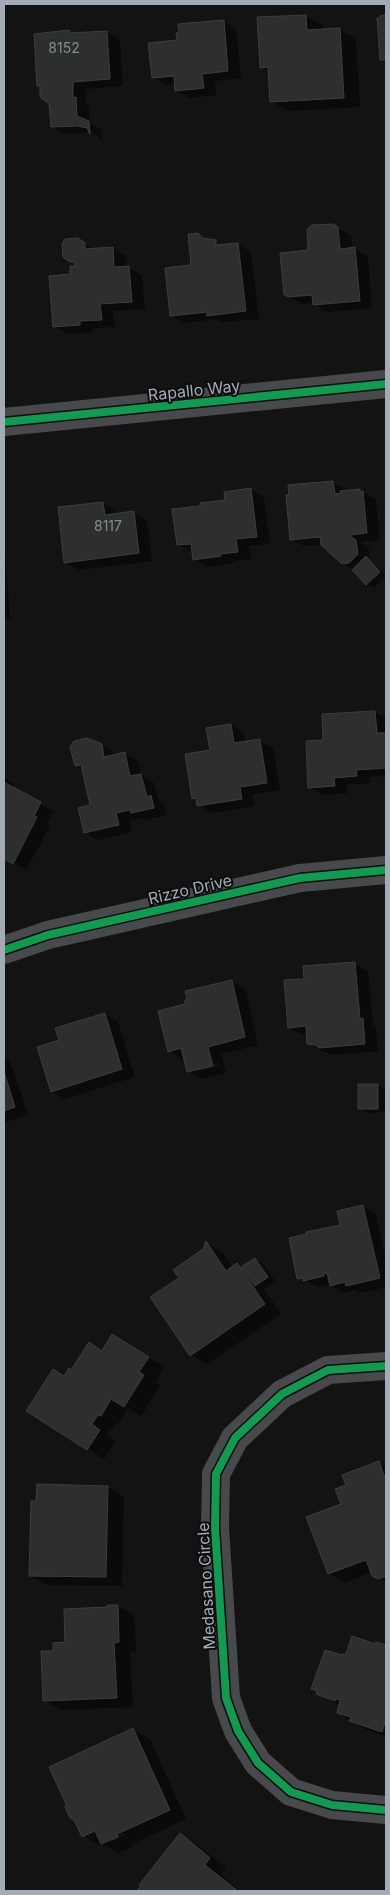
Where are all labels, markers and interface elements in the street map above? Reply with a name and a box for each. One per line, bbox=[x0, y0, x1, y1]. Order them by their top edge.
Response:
house number: 8152 bbox=[48, 39, 80, 56]
street label: Rapallo Way bbox=[147, 375, 241, 405]
house number: 8117 bbox=[94, 517, 122, 534]
street label: Rizzo Drive bbox=[146, 870, 234, 908]
street label: Medasano Circle bbox=[193, 1522, 219, 1650]

